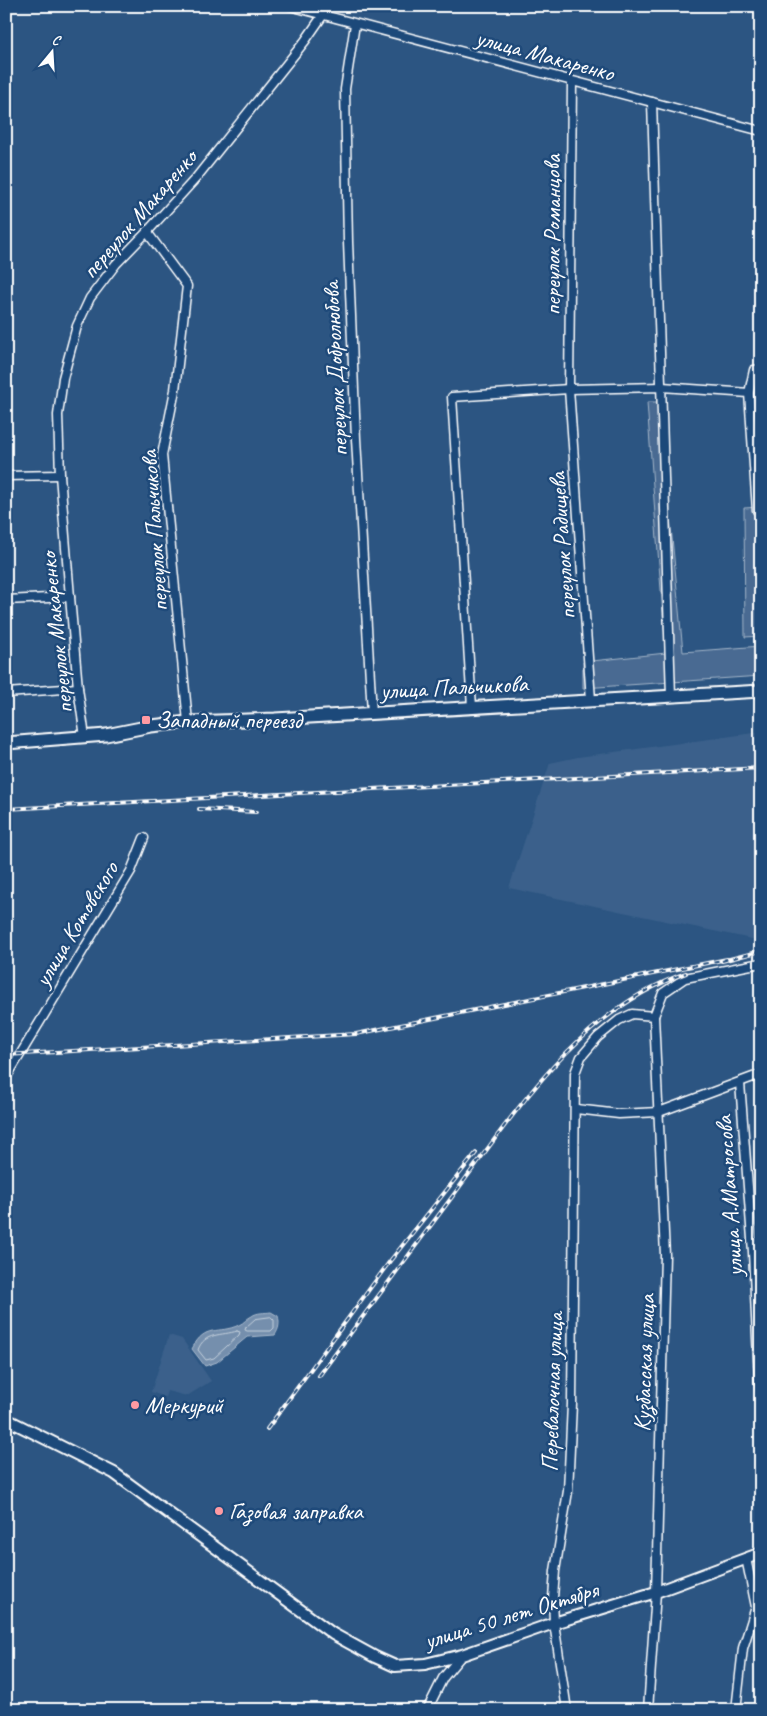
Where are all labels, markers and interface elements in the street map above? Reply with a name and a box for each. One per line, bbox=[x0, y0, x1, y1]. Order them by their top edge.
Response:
street label: улица Макаренко bbox=[471, 22, 619, 88]
north arrow bbox=[28, 28, 78, 78]
text: С bbox=[50, 31, 64, 50]
street label: переулок Макаренко bbox=[75, 141, 205, 285]
street label: переулок Романцова bbox=[537, 153, 567, 315]
street label: переулок Добролюбова bbox=[315, 279, 355, 457]
street label: переулок Пальчикова bbox=[133, 448, 175, 613]
street label: переулок Радищева bbox=[542, 470, 582, 621]
street label: переулок Макаренко bbox=[32, 548, 79, 715]
street label: улица Пальчикова bbox=[378, 668, 530, 706]
place label: Западный переезд bbox=[156, 705, 304, 735]
marker: Западный переезд bbox=[140, 714, 152, 726]
street label: улица Котовского bbox=[26, 855, 126, 994]
street label: улица А.Матросова bbox=[708, 1113, 750, 1280]
street label: Кузбасская улица bbox=[627, 1292, 662, 1432]
street label: Перевалочная улица bbox=[534, 1310, 570, 1472]
place label: Меркурий bbox=[145, 1390, 225, 1420]
marker: Меркурий bbox=[129, 1399, 141, 1411]
place label: Газовая заправка bbox=[229, 1496, 364, 1527]
marker: Газовая заправка bbox=[213, 1505, 225, 1517]
street label: улица 50 лет Октября bbox=[419, 1574, 603, 1656]

